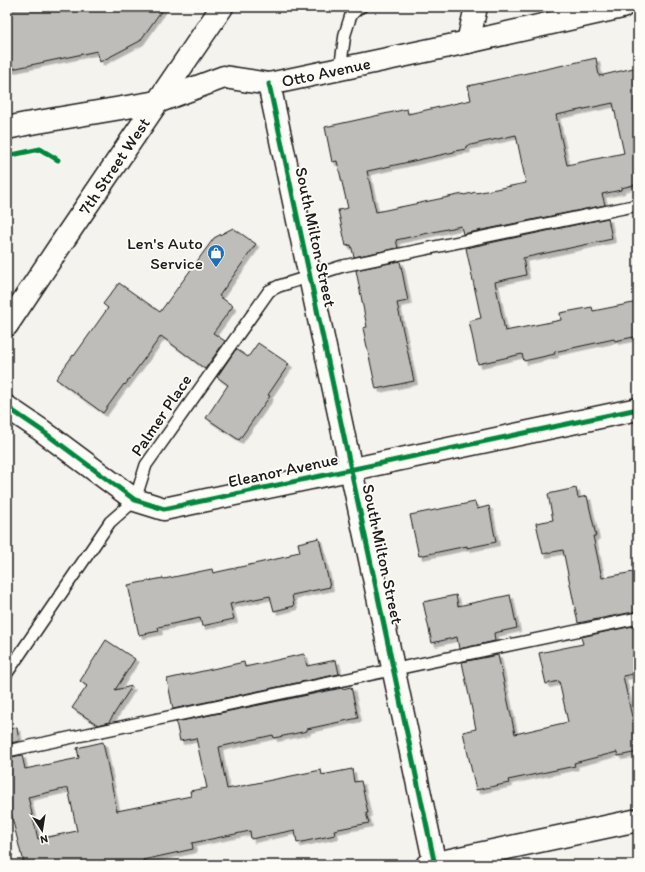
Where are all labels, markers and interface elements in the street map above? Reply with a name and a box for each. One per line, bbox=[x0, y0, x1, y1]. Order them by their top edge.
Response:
street label: Otto Avenue bbox=[280, 53, 372, 91]
street label: 7th Street West bbox=[74, 113, 154, 219]
street label: South Milton Street bbox=[291, 165, 341, 309]
place label: Len's Auto Service bbox=[127, 233, 203, 273]
shop icon: Len's Auto Service bbox=[206, 243, 226, 268]
street label: Palmer Place bbox=[126, 370, 196, 460]
street label: Eleanor Avenue bbox=[226, 449, 340, 491]
street label: South Milton Street bbox=[358, 482, 408, 626]
north arrow bbox=[22, 810, 62, 850]
text: N bbox=[39, 832, 49, 846]

